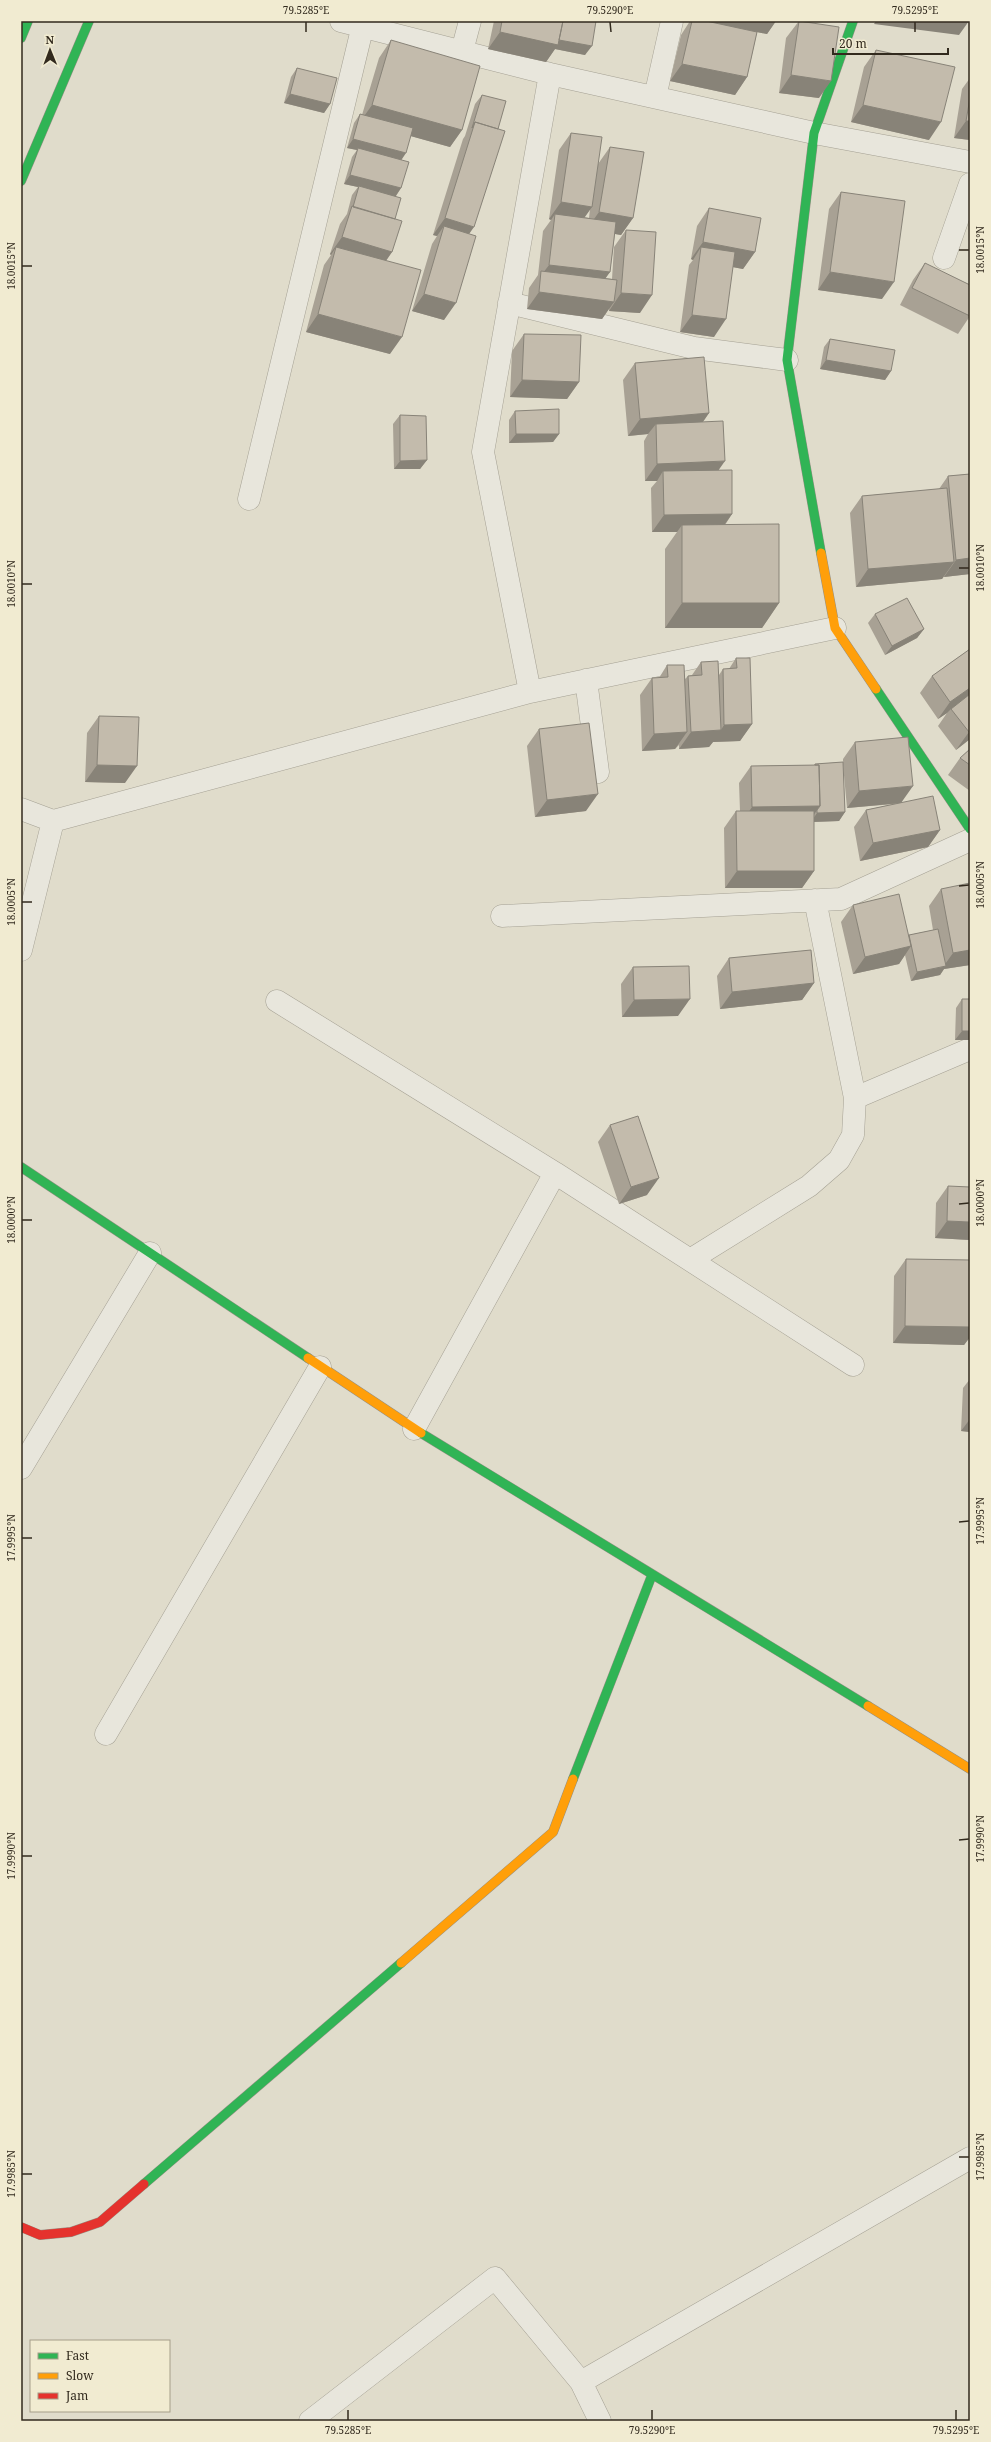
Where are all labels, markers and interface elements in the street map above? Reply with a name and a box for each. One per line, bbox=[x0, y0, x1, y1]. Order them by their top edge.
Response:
text: 79.5285°E bbox=[283, 3, 329, 17]
text: 79.5290°E bbox=[587, 3, 633, 17]
text: 79.5295°E bbox=[892, 3, 938, 17]
north arrow bbox=[30, 30, 70, 70]
scale bar bbox=[833, 30, 948, 56]
text: N bbox=[45, 32, 55, 47]
text: 20 m bbox=[839, 35, 867, 52]
text: 18.0015°N bbox=[973, 226, 987, 274]
text: 18.0015°N bbox=[4, 242, 18, 290]
text: 18.0010°N bbox=[973, 544, 987, 592]
text: 18.0010°N bbox=[4, 560, 18, 608]
text: 18.0005°N bbox=[973, 861, 987, 909]
text: 18.0005°N bbox=[4, 878, 18, 926]
text: 18.0000°N bbox=[973, 1179, 987, 1227]
text: 18.0000°N bbox=[4, 1196, 18, 1244]
text: 17.9995°N bbox=[973, 1497, 987, 1545]
text: 17.9995°N bbox=[4, 1514, 18, 1562]
text: 17.9990°N bbox=[973, 1815, 987, 1863]
text: 17.9990°N bbox=[4, 1832, 18, 1880]
text: 17.9985°N bbox=[973, 2133, 987, 2181]
text: 17.9985°N bbox=[4, 2150, 18, 2198]
legend bbox=[30, 2340, 170, 2412]
text: Fast bbox=[66, 2347, 89, 2364]
text: Slow bbox=[66, 2367, 94, 2384]
text: Jam bbox=[65, 2387, 88, 2404]
text: 79.5285°E bbox=[325, 2423, 371, 2437]
text: 79.5290°E bbox=[629, 2423, 675, 2437]
text: 79.5295°E bbox=[933, 2423, 979, 2437]

